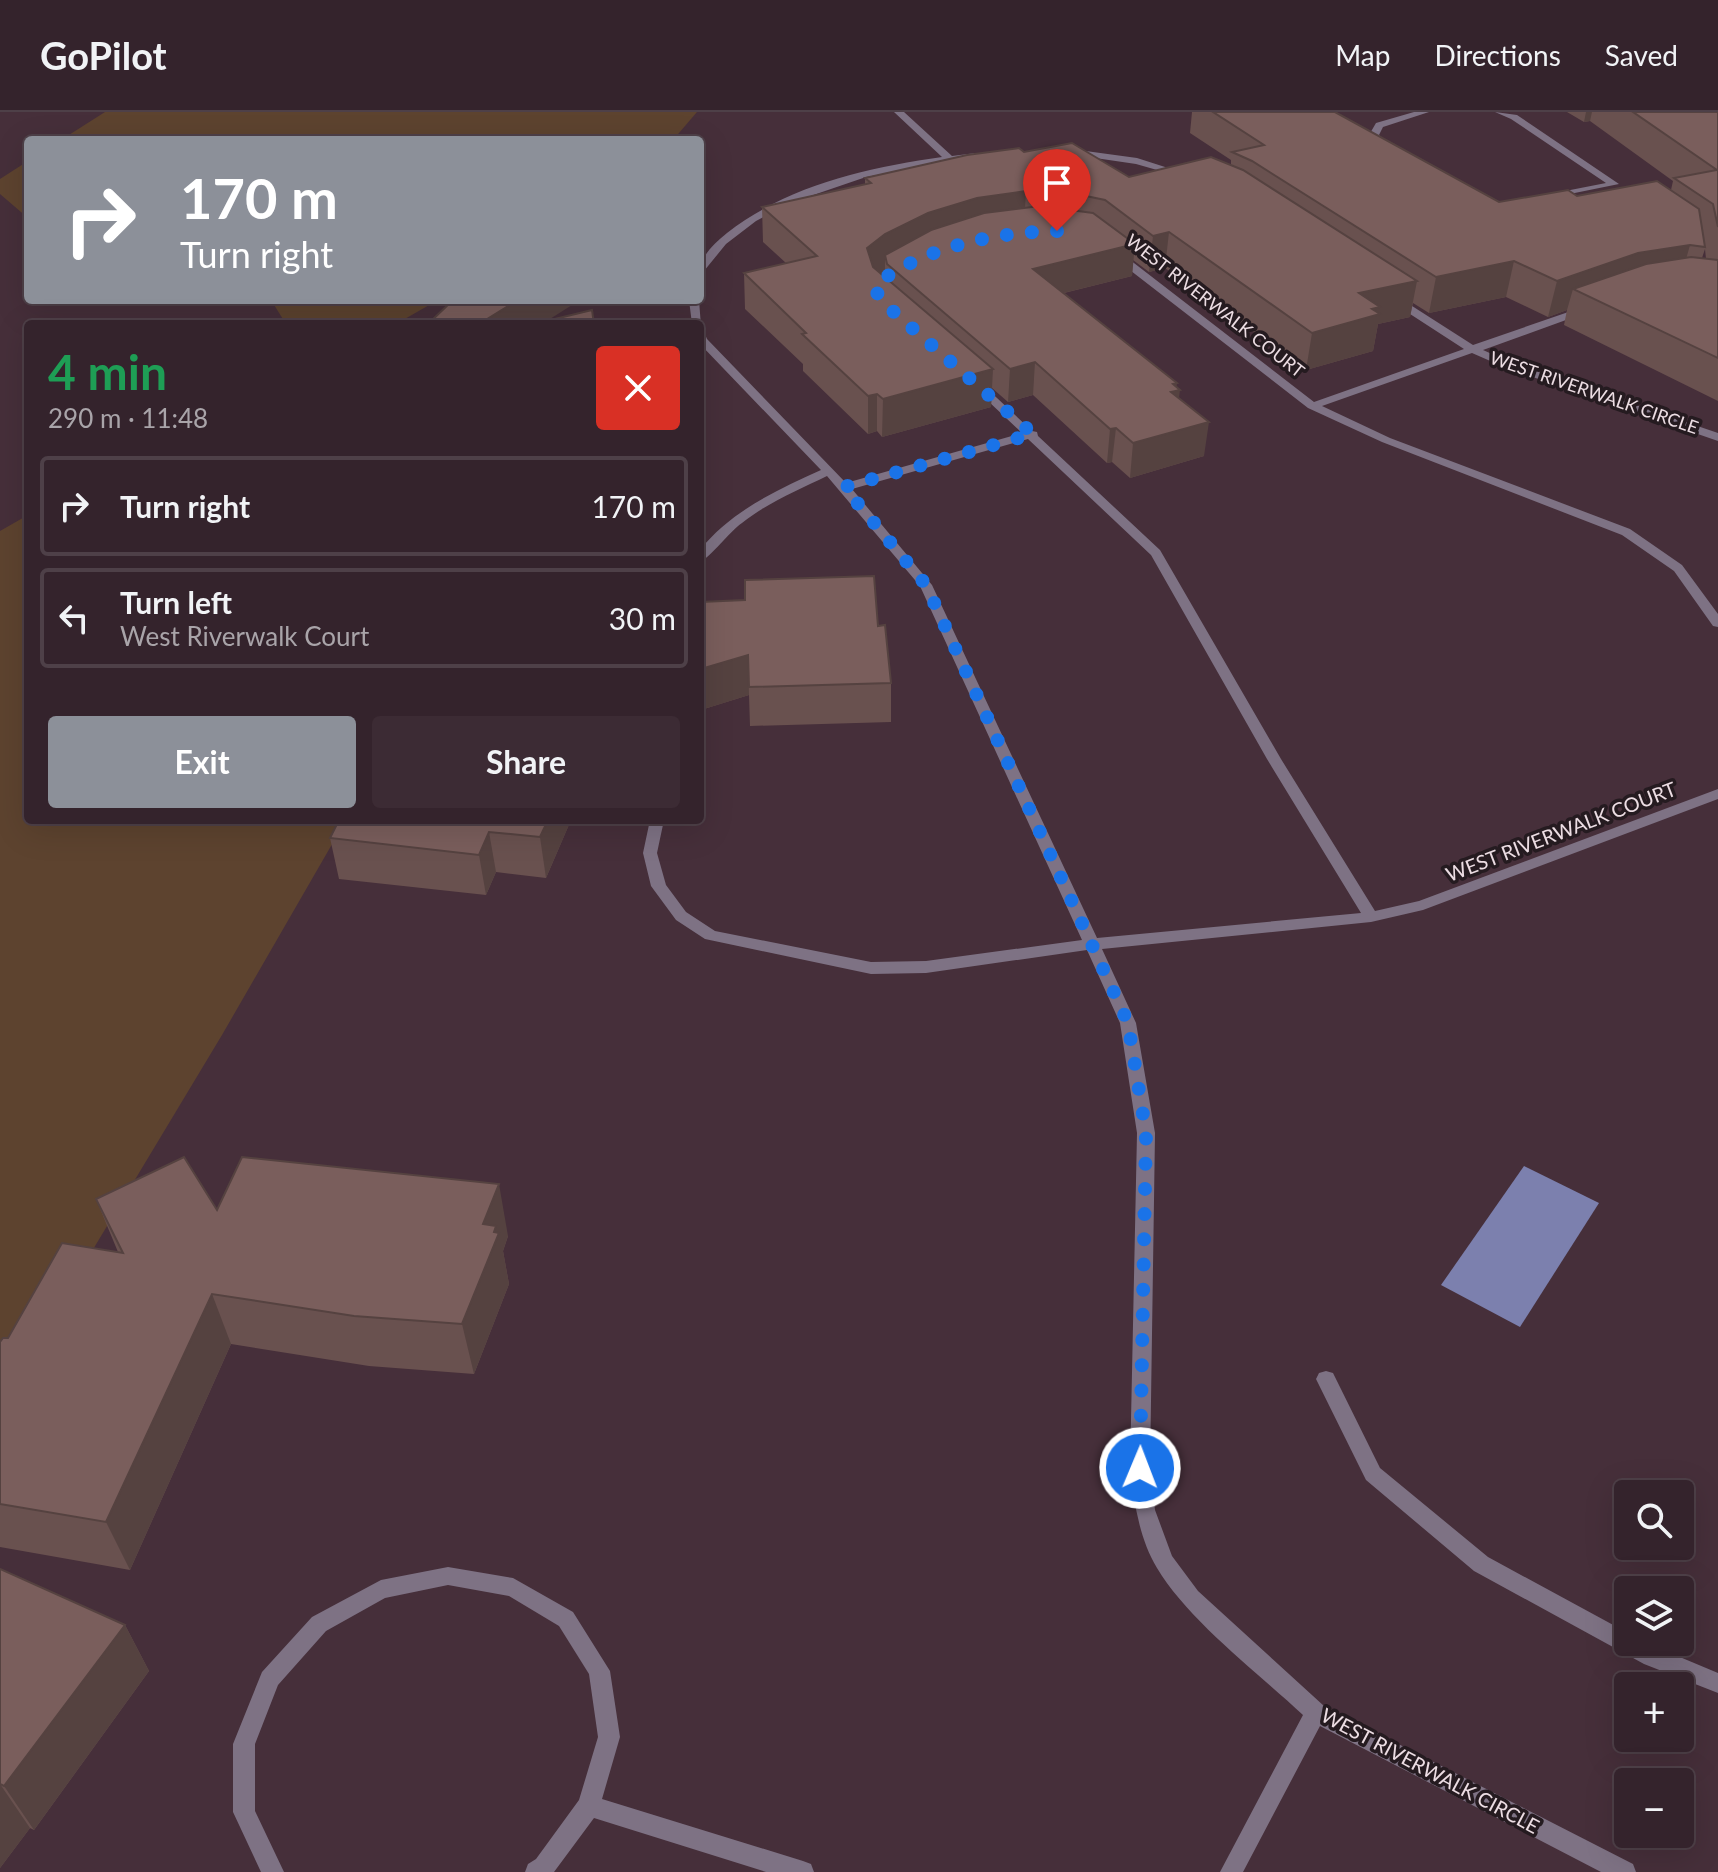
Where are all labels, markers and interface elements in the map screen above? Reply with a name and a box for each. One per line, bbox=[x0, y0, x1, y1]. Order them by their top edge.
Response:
text: GoPilot bbox=[40, 32, 167, 78]
text: Map bbox=[1335, 38, 1390, 72]
text: Directions bbox=[1434, 38, 1561, 72]
text: Saved bbox=[1605, 38, 1678, 72]
pin bbox=[1023, 149, 1091, 231]
icon: arrive bbox=[1035, 161, 1079, 205]
text: 170 m bbox=[180, 164, 338, 231]
icon: right bbox=[48, 168, 152, 272]
street label: WEST RIVERWALK COURT bbox=[1122, 229, 1309, 382]
text: Turn right bbox=[180, 232, 333, 276]
text: 4 min bbox=[48, 343, 167, 400]
button: close bbox=[596, 346, 680, 430]
street label: WEST RIVERWALK CIRCLE bbox=[1487, 346, 1702, 438]
text: 290 m · 11:48 bbox=[48, 402, 208, 434]
icon: right bbox=[52, 484, 96, 528]
text: Turn right bbox=[120, 488, 250, 524]
text: 170 m bbox=[591, 488, 676, 524]
text: Turn left bbox=[120, 584, 232, 620]
icon: left bbox=[52, 596, 96, 640]
text: 30 m bbox=[609, 600, 676, 636]
text: West Riverwalk Court bbox=[120, 620, 369, 652]
button: Exit bbox=[48, 716, 356, 808]
button: Share bbox=[372, 716, 680, 808]
street label: WEST RIVERWALK COURT bbox=[1442, 776, 1679, 886]
position arrow bbox=[1098, 1426, 1182, 1510]
map controls bbox=[1614, 1480, 1694, 1848]
button: search bbox=[1614, 1480, 1694, 1560]
button: layers bbox=[1614, 1576, 1694, 1656]
button: + bbox=[1614, 1672, 1694, 1752]
street label: WEST RIVERWALK CIRCLE bbox=[1317, 1702, 1544, 1838]
button: − bbox=[1614, 1768, 1694, 1848]

